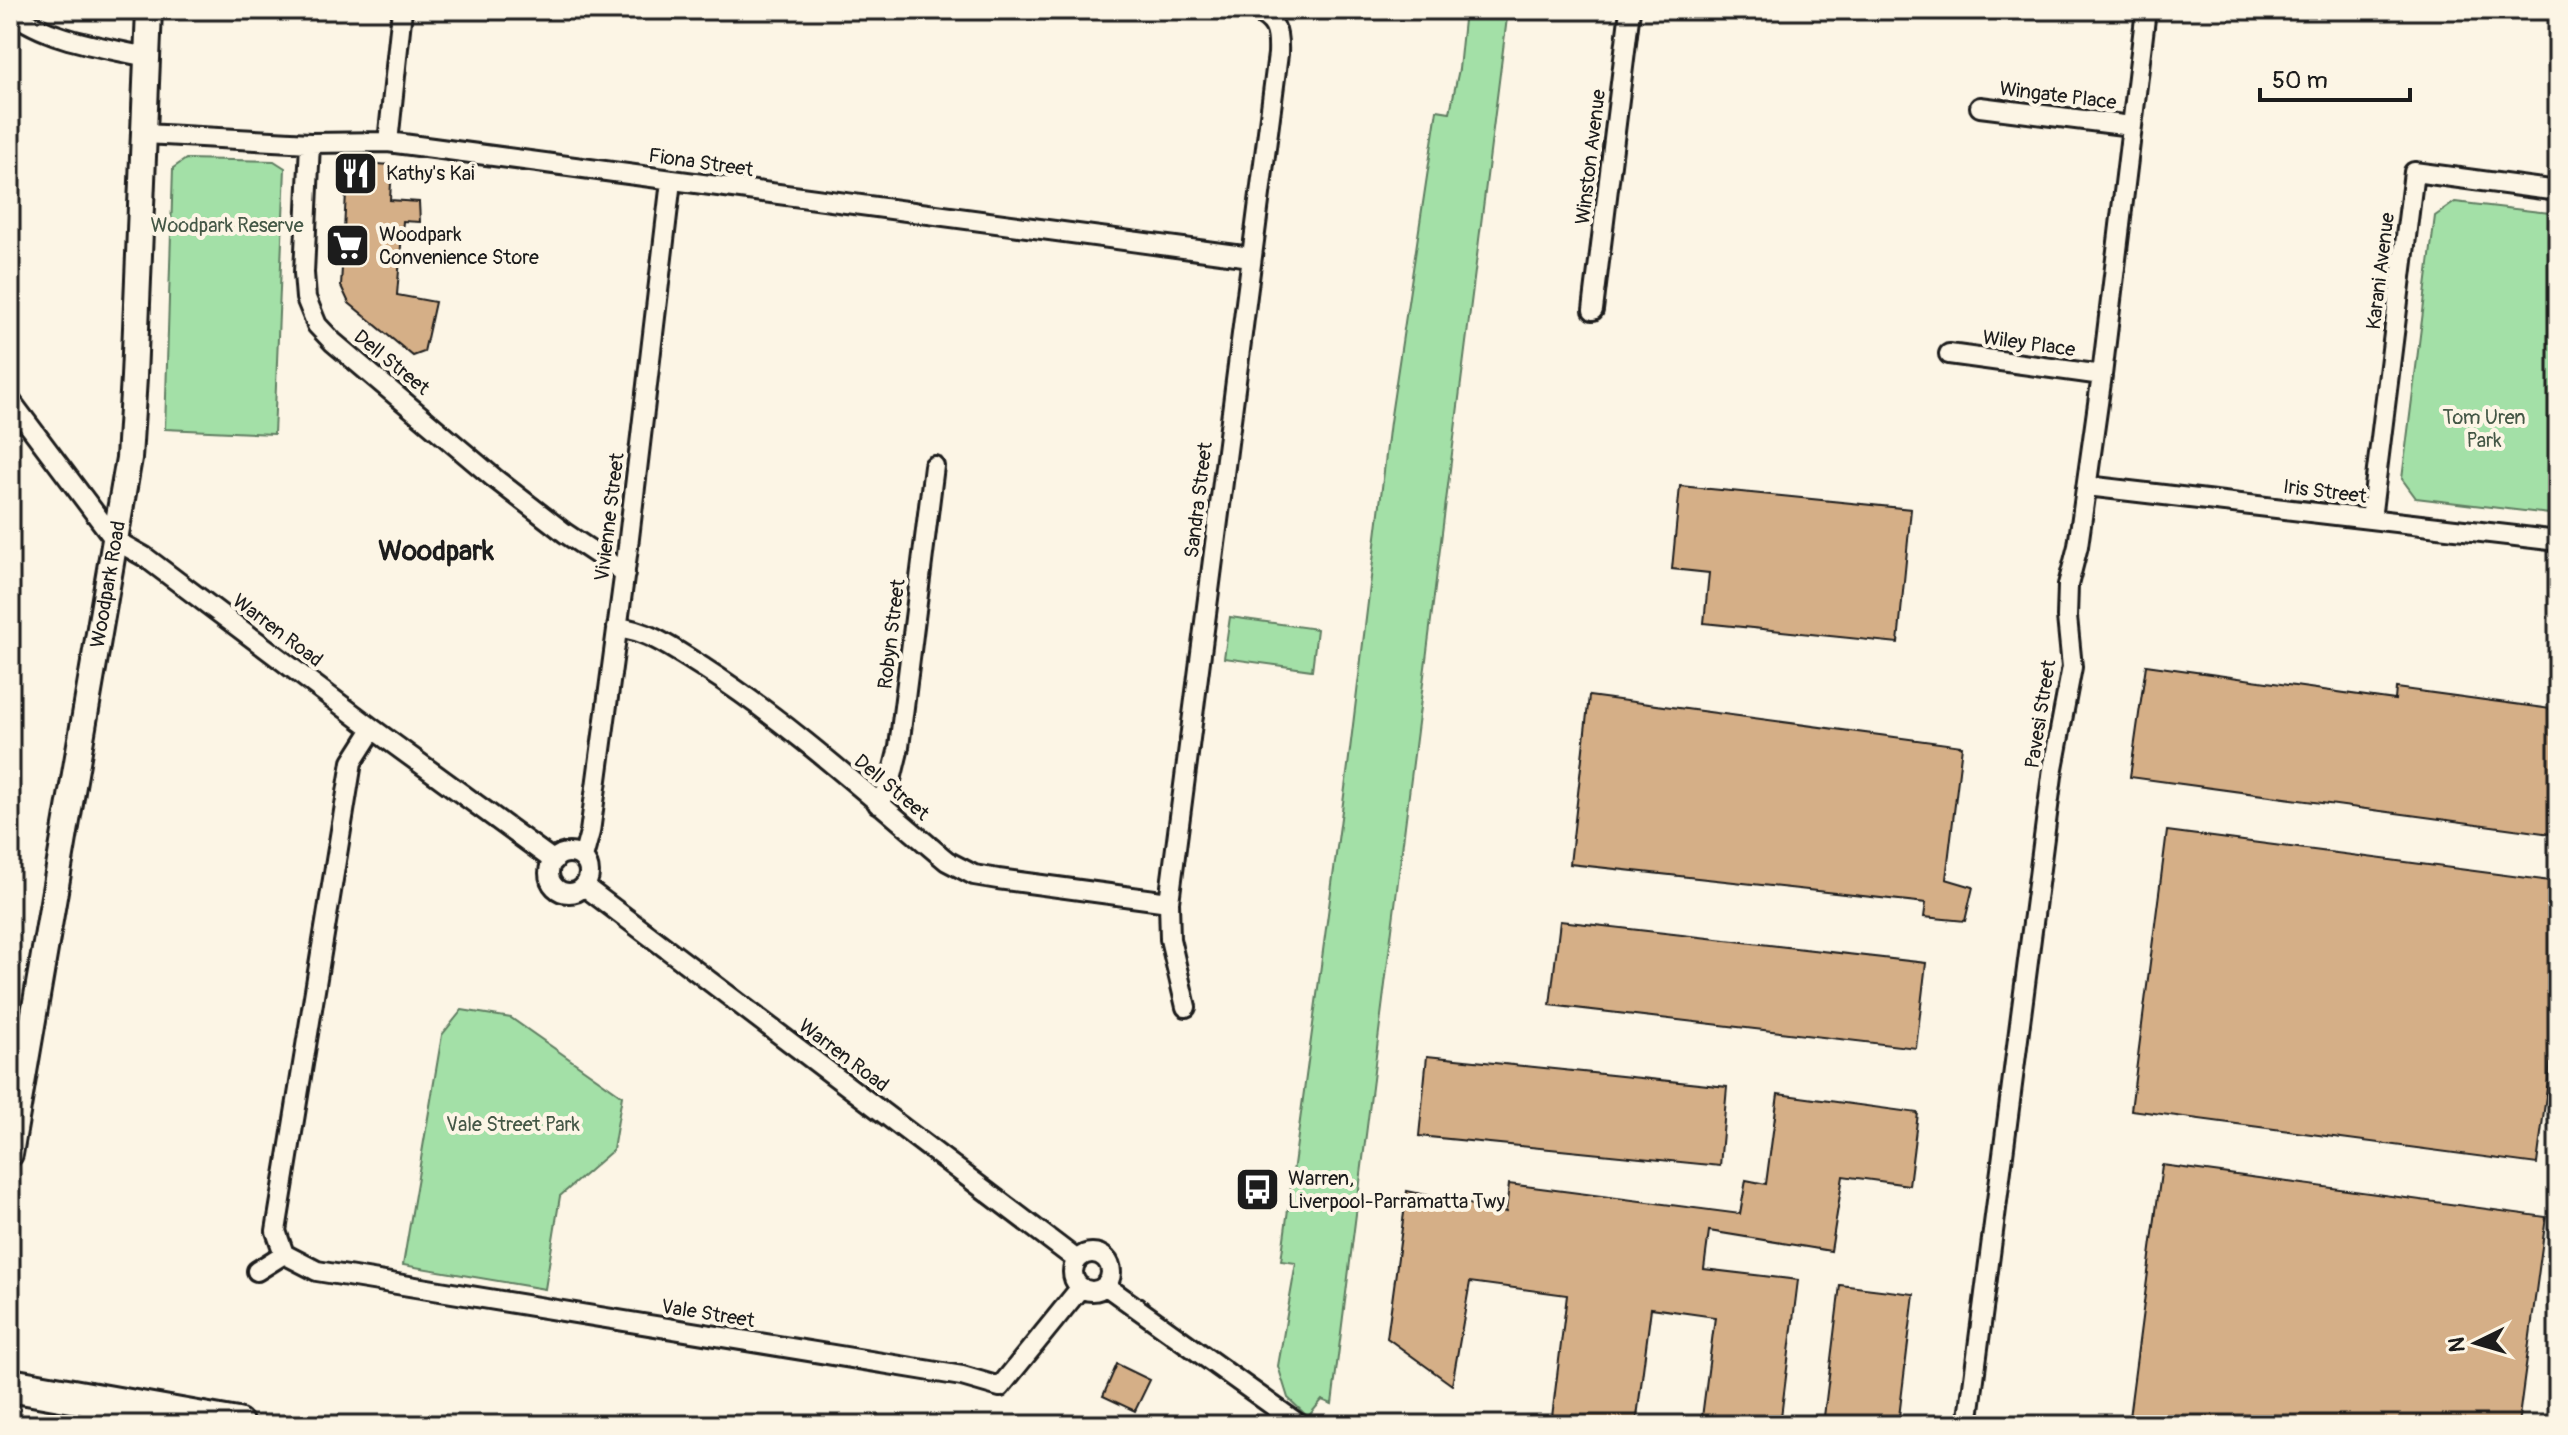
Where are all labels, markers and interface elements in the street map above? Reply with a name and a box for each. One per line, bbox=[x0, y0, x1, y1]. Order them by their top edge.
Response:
scale bar bbox=[2260, 52, 2410, 102]
text: 50 m bbox=[2272, 66, 2328, 95]
street label: Wingate Place bbox=[1998, 76, 2118, 115]
street label: Winston Avenue bbox=[1570, 88, 1611, 226]
street label: Fiona Street bbox=[647, 143, 756, 182]
restaurant icon: Kathy's Kai bbox=[331, 149, 379, 197]
place label: Kathy's Kai bbox=[386, 161, 475, 186]
street label: Karani Avenue bbox=[2361, 211, 2400, 331]
park label: Woodpark Reserve bbox=[150, 213, 304, 238]
supermarket icon: Woodpark Convenience Store bbox=[324, 222, 372, 270]
place label: Woodpark Convenience Store bbox=[379, 222, 539, 270]
street label: Dell Street bbox=[349, 324, 435, 401]
street label: Wiley Place bbox=[1981, 325, 2077, 362]
park label: Tom Uren Park bbox=[2442, 405, 2526, 453]
street label: Sandra Street bbox=[1179, 440, 1218, 559]
street label: Vivienne Street bbox=[589, 450, 630, 583]
street label: Iris Street bbox=[2282, 474, 2369, 509]
street label: Woodpark Road bbox=[85, 519, 131, 650]
district label: Woodpark bbox=[378, 534, 494, 569]
street label: Robyn Street bbox=[872, 577, 911, 690]
street label: Warren Road bbox=[228, 588, 328, 673]
street label: Pavesi Street bbox=[2020, 657, 2062, 770]
street label: Dell Street bbox=[849, 749, 935, 827]
street label: Warren Road bbox=[794, 1013, 894, 1098]
park label: Vale Street Park bbox=[446, 1112, 581, 1137]
bus stop icon: Warren, Liverpool-Parramatta Twy bbox=[1233, 1165, 1281, 1213]
place label: Warren, Liverpool-Parramatta Twy bbox=[1288, 1166, 1506, 1214]
street label: Vale Street bbox=[659, 1294, 757, 1333]
north arrow bbox=[2436, 1303, 2516, 1383]
text: N bbox=[2442, 1336, 2472, 1353]

